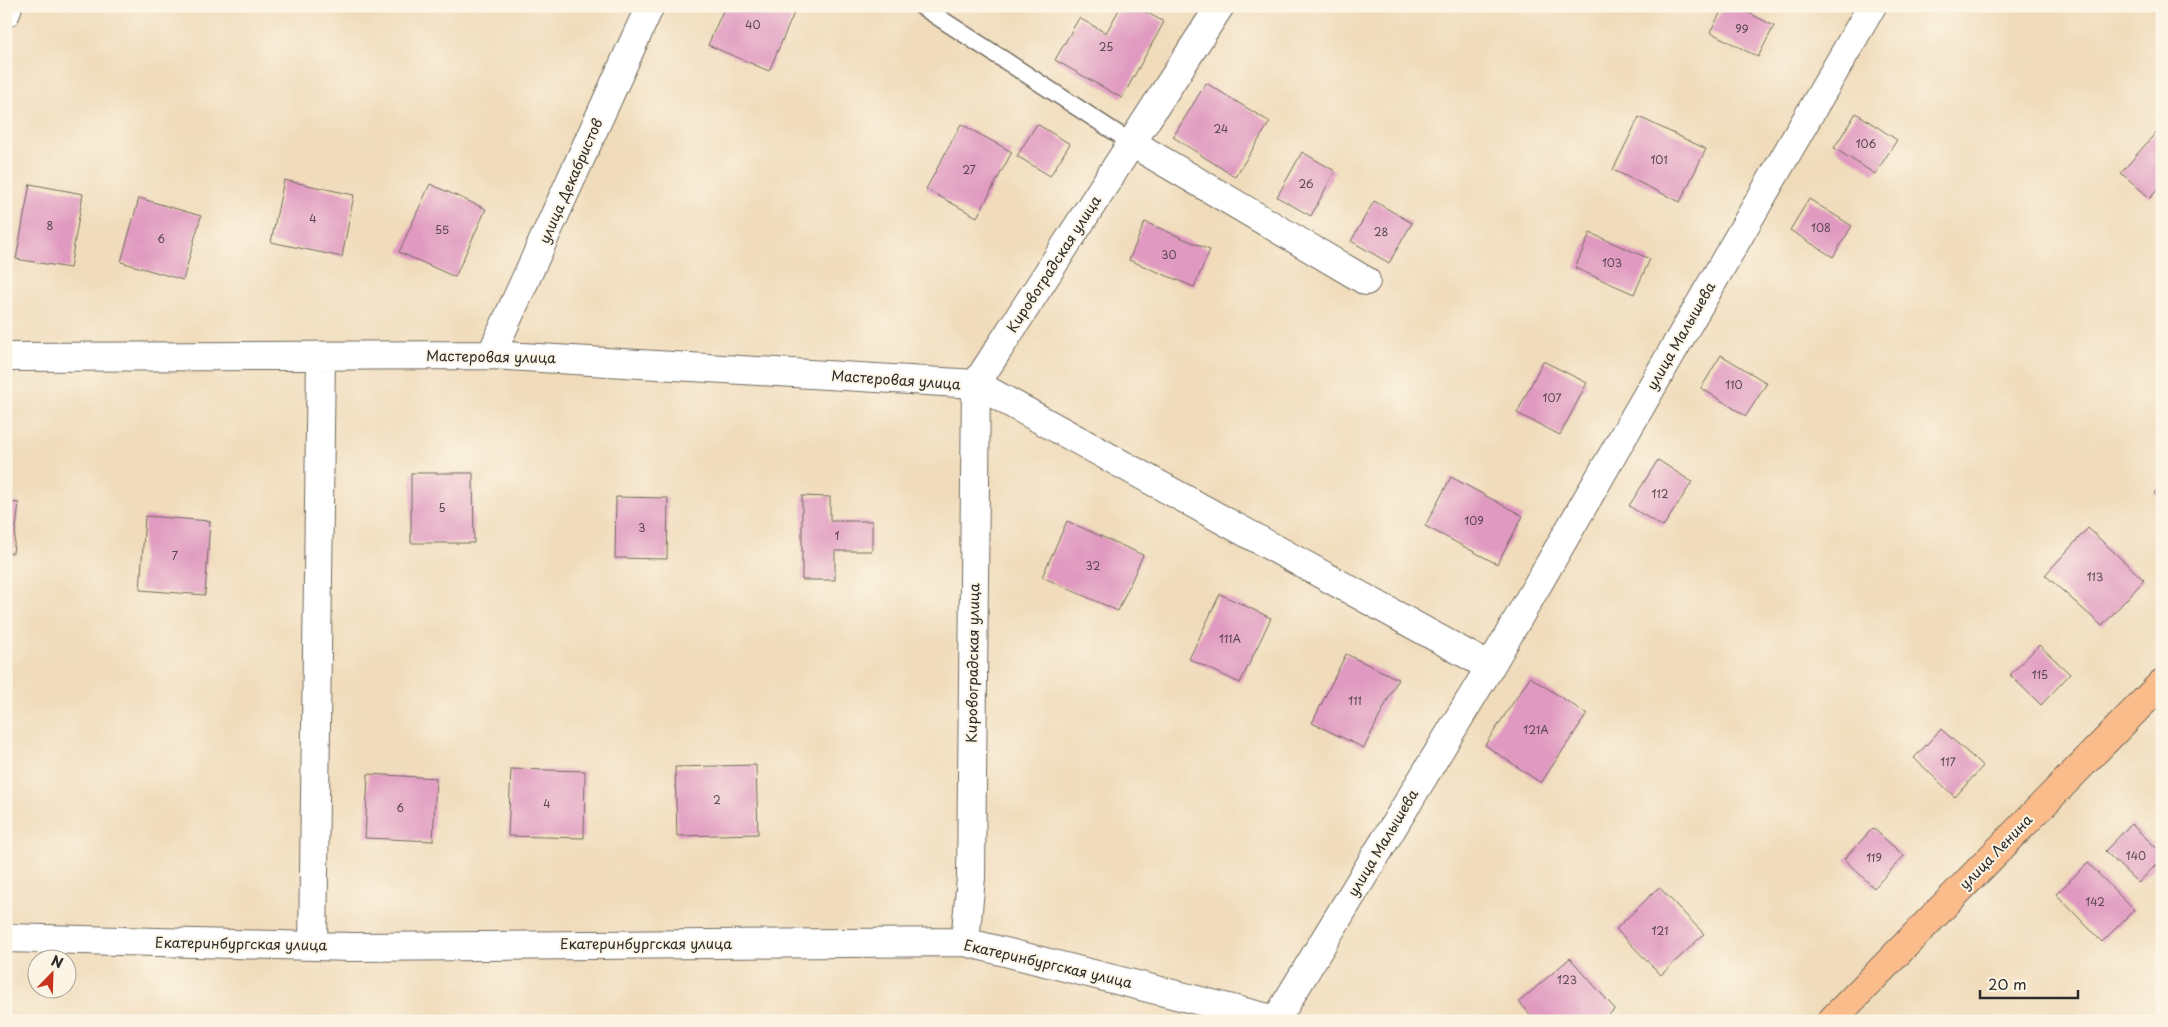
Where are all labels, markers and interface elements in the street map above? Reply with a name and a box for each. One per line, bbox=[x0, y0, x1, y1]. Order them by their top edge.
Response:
house number: 40 bbox=[745, 16, 761, 33]
house number: 99 bbox=[1735, 20, 1749, 37]
house number: 25 bbox=[1099, 38, 1113, 55]
street label: улица Декабристов bbox=[534, 115, 608, 247]
house number: 24 bbox=[1214, 120, 1228, 137]
house number: 106 bbox=[1856, 135, 1877, 152]
house number: 101 bbox=[1650, 151, 1668, 168]
house number: 27 bbox=[962, 161, 976, 178]
house number: 26 bbox=[1298, 175, 1314, 192]
street label: Кировоградская улица bbox=[1001, 191, 1106, 336]
house number: 4 bbox=[309, 210, 317, 227]
house number: 8 bbox=[47, 217, 54, 234]
house number: 108 bbox=[1811, 219, 1831, 236]
house number: 55 bbox=[435, 221, 449, 238]
house number: 28 bbox=[1374, 223, 1388, 240]
house number: 6 bbox=[157, 230, 165, 247]
house number: 30 bbox=[1161, 246, 1177, 263]
house number: 103 bbox=[1602, 254, 1622, 271]
street label: улица Малышева bbox=[1641, 277, 1720, 394]
street label: Мастеровая улица bbox=[426, 345, 556, 368]
street label: Мастеровая улица bbox=[831, 364, 962, 395]
house number: 110 bbox=[1725, 376, 1743, 393]
house number: 107 bbox=[1543, 389, 1561, 406]
house number: 112 bbox=[1651, 485, 1669, 502]
house number: 5 bbox=[438, 499, 446, 516]
house number: 109 bbox=[1464, 512, 1484, 529]
house number: 3 bbox=[638, 519, 646, 536]
house number: 1 bbox=[835, 527, 840, 544]
house number: 7 bbox=[172, 547, 178, 564]
house number: 32 bbox=[1086, 557, 1101, 574]
house number: 113 bbox=[2087, 568, 2103, 585]
street label: Кировоградская улица bbox=[961, 583, 984, 743]
house number: 111А bbox=[1219, 630, 1241, 647]
house number: 115 bbox=[2032, 666, 2048, 683]
house number: 111 bbox=[1348, 692, 1362, 709]
house number: 121А bbox=[1523, 721, 1549, 738]
house number: 117 bbox=[1940, 753, 1956, 770]
street label: улица Малышева bbox=[1342, 785, 1423, 900]
house number: 2 bbox=[713, 791, 721, 808]
house number: 4 bbox=[543, 795, 551, 812]
house number: 6 bbox=[396, 799, 404, 816]
street label: улица Ленина bbox=[1954, 809, 2037, 894]
house number: 140 bbox=[2126, 847, 2146, 864]
house number: 119 bbox=[1866, 849, 1882, 866]
house number: 142 bbox=[2085, 893, 2105, 910]
house number: 121 bbox=[1652, 922, 1668, 939]
street label: Екатеринбургская улица bbox=[155, 931, 327, 956]
street label: Екатеринбургская улица bbox=[560, 933, 732, 954]
street label: Екатеринбургская улица bbox=[962, 934, 1135, 993]
north arrow bbox=[28, 950, 78, 1000]
text: N bbox=[48, 950, 66, 973]
scale bar bbox=[1980, 967, 2078, 999]
house number: 123 bbox=[1557, 971, 1577, 988]
text: 20 m bbox=[1988, 972, 2027, 995]

